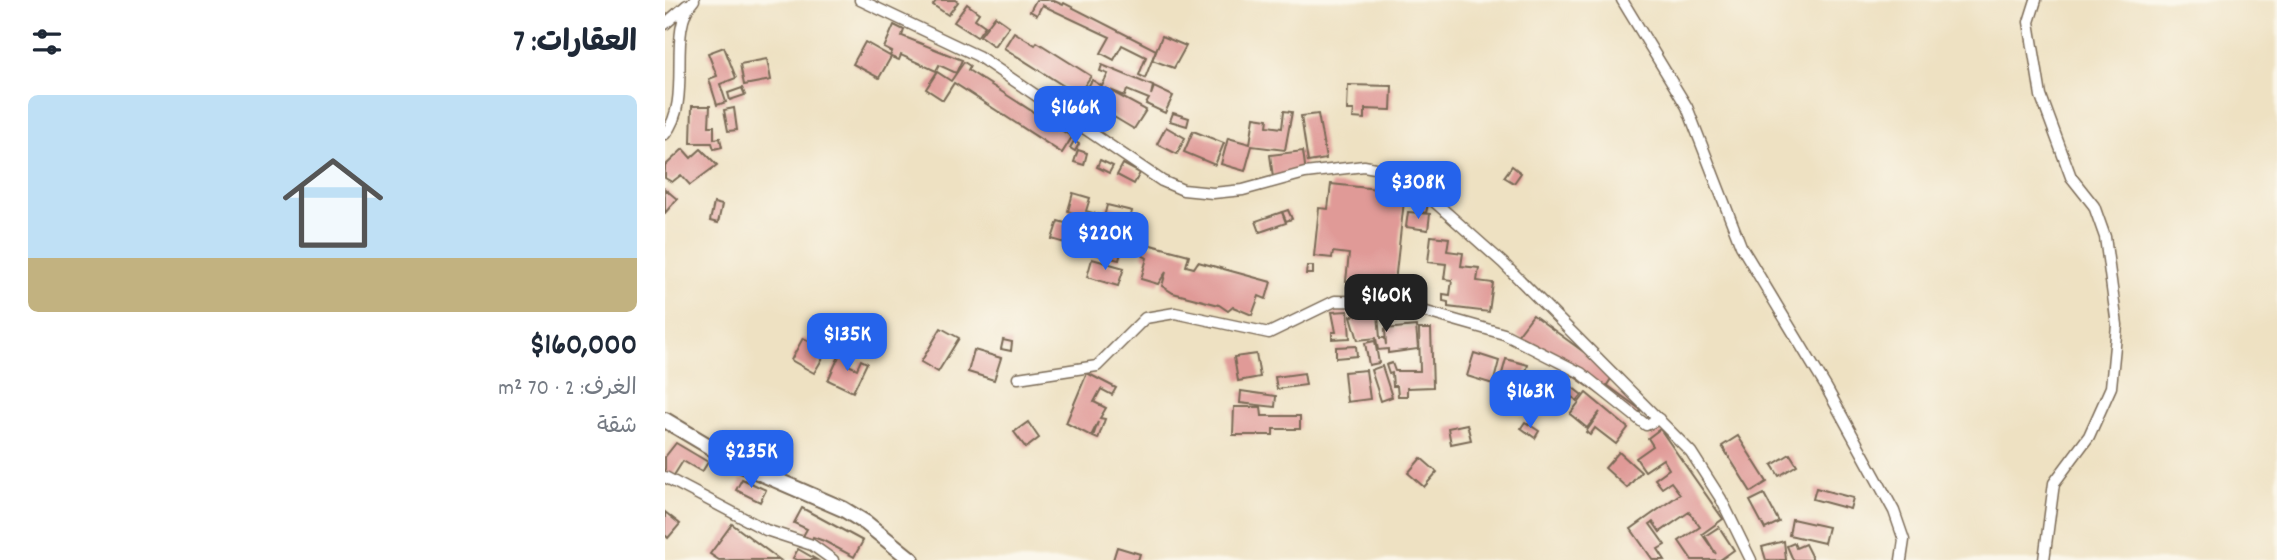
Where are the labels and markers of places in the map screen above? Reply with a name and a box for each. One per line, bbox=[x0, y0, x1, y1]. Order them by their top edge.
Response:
pin: $166K bbox=[1026, 86, 1124, 146]
pin: $308K bbox=[1369, 162, 1467, 221]
pin: $220K bbox=[1056, 212, 1154, 272]
pin: $160K bbox=[1337, 274, 1435, 334]
pin: $135K bbox=[798, 314, 896, 373]
pin: $163K bbox=[1481, 370, 1579, 430]
pin: $235K bbox=[702, 430, 800, 490]

